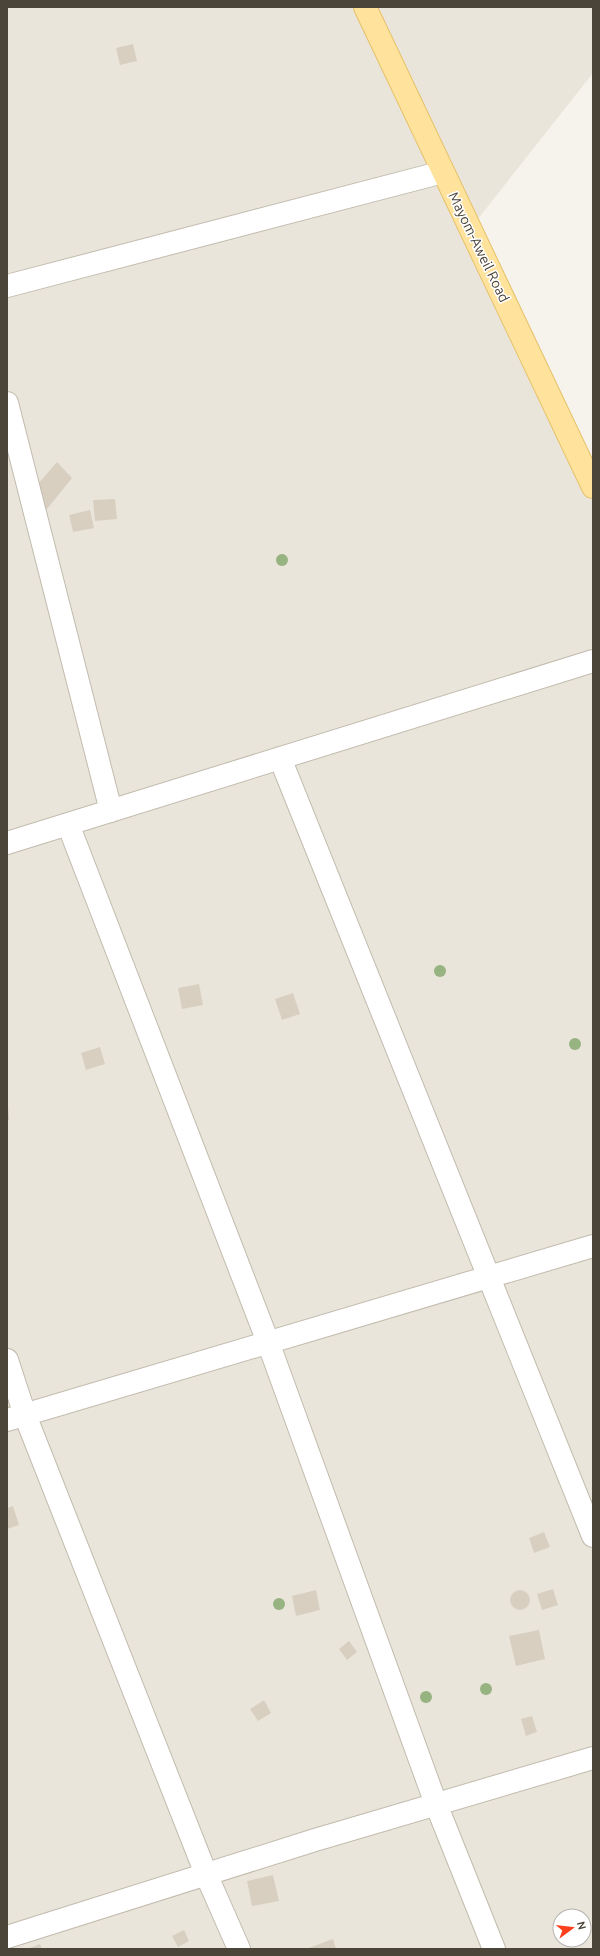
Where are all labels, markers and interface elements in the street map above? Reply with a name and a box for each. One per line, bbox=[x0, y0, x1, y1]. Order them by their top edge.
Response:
street label: Mayom-Aweil Road bbox=[445, 189, 513, 305]
north arrow bbox=[552, 1908, 592, 1948]
text: N bbox=[575, 1920, 589, 1931]

